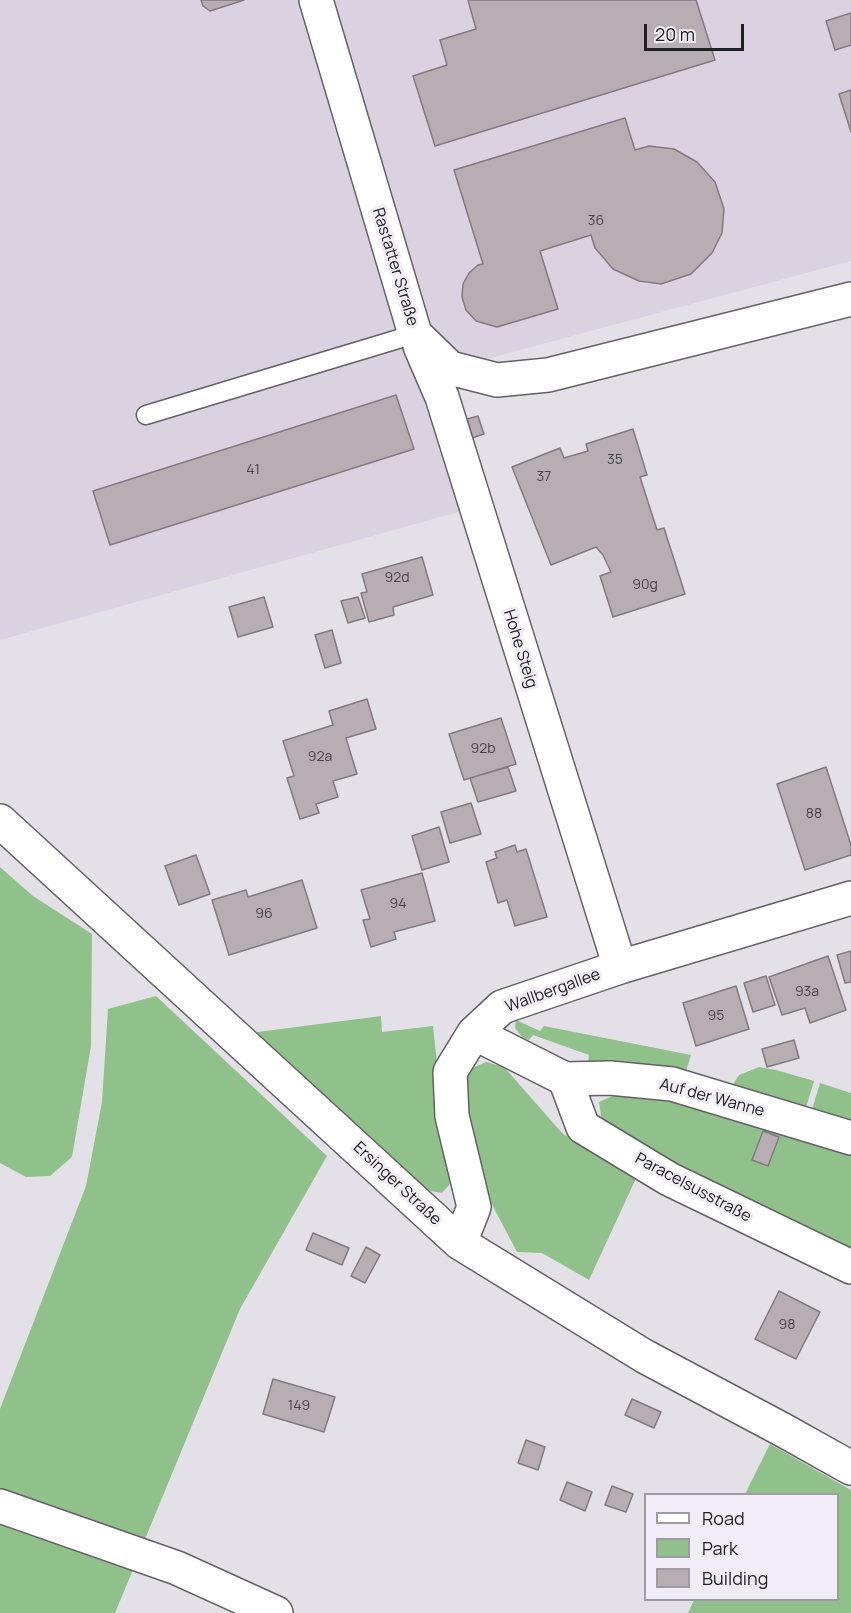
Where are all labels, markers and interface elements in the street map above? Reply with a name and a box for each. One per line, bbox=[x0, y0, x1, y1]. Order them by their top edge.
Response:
scale bar bbox=[647, 12, 748, 50]
text: 20 m bbox=[655, 22, 695, 46]
street label: Rastatter Straße bbox=[368, 206, 422, 328]
house number: 36 bbox=[588, 213, 604, 229]
house number: 35 bbox=[607, 452, 623, 468]
house number: 41 bbox=[246, 462, 260, 478]
house number: 37 bbox=[537, 469, 551, 485]
house number: 92d bbox=[385, 570, 409, 586]
house number: 90g bbox=[632, 577, 658, 593]
street label: Hohe Steig bbox=[499, 607, 541, 691]
house number: 92b bbox=[471, 741, 495, 757]
house number: 92a bbox=[308, 749, 332, 765]
house number: 88 bbox=[806, 806, 822, 822]
house number: 94 bbox=[390, 896, 406, 912]
house number: 96 bbox=[255, 906, 273, 922]
street label: Wallbergallee bbox=[503, 965, 603, 1017]
house number: 93a bbox=[795, 984, 819, 1000]
house number: 95 bbox=[708, 1008, 724, 1024]
street label: Auf der Wanne bbox=[657, 1075, 767, 1121]
street label: Ersinger Straße bbox=[349, 1138, 445, 1230]
street label: Paracelsusstraße bbox=[632, 1149, 754, 1227]
house number: 98 bbox=[779, 1317, 795, 1333]
house number: 149 bbox=[288, 1398, 310, 1414]
legend bbox=[644, 1493, 839, 1601]
text: Road bbox=[702, 1506, 745, 1530]
text: Park bbox=[702, 1536, 738, 1560]
text: Building bbox=[702, 1566, 768, 1590]

